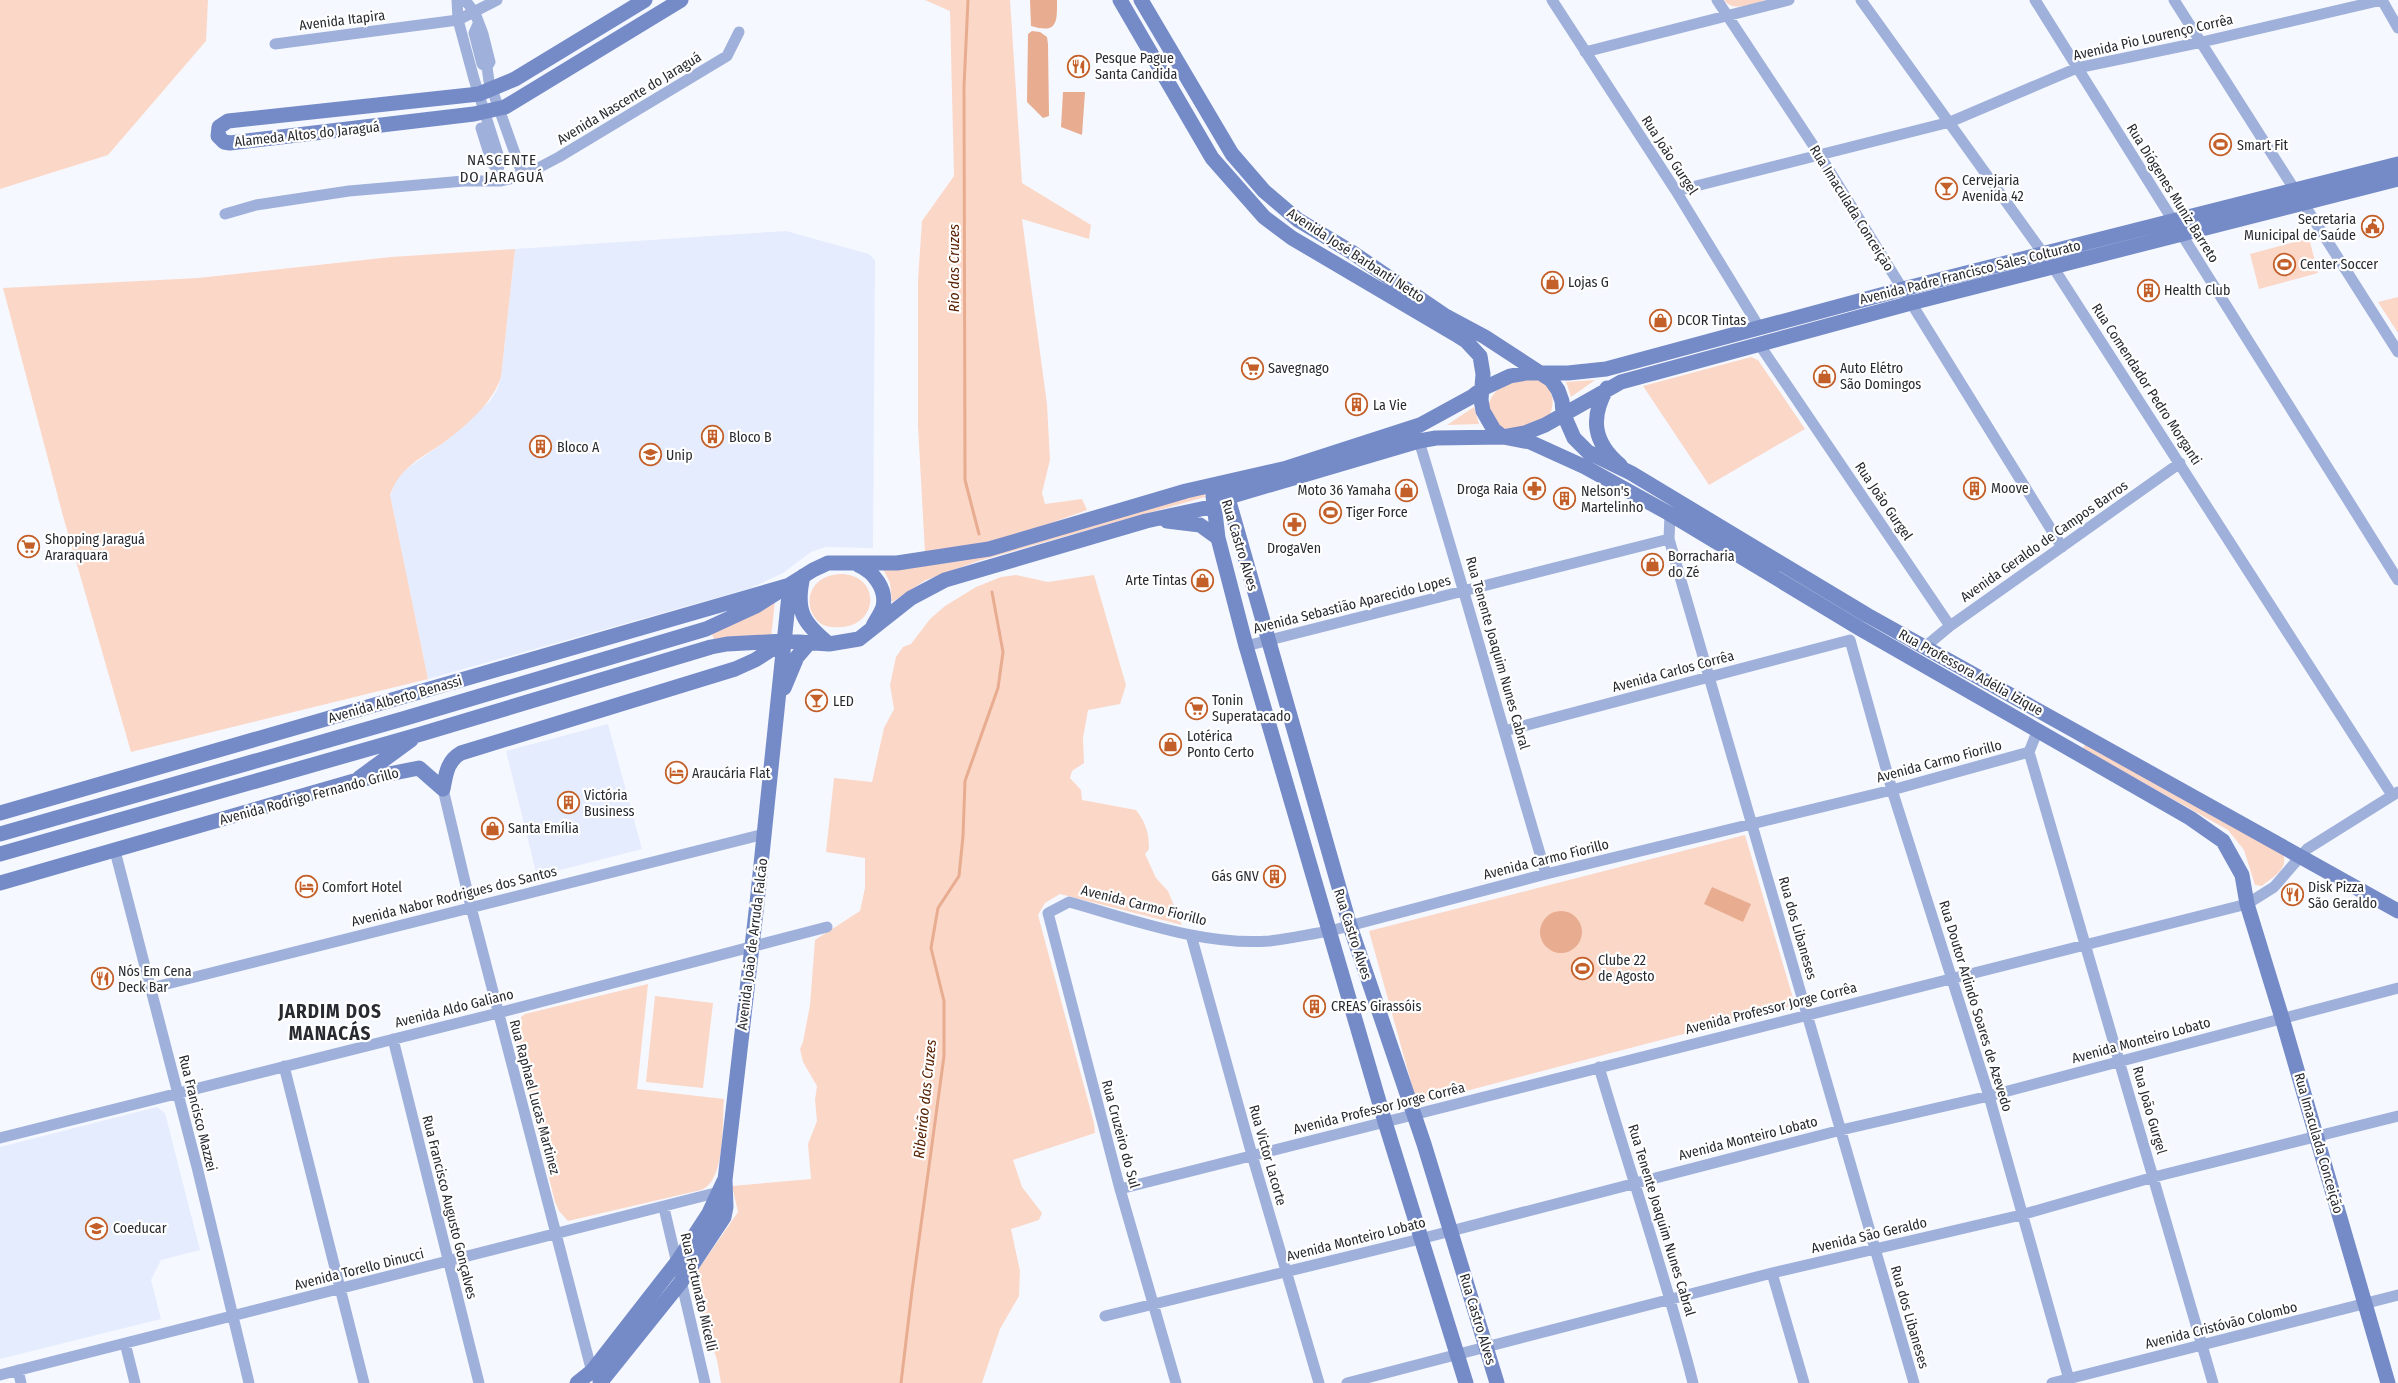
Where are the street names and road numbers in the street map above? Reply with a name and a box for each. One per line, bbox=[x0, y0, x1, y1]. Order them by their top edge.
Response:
street label: Avenida Itapira bbox=[298, 7, 386, 34]
street label: Avenida Pio Lourenço Corrêa bbox=[2072, 11, 2235, 64]
street label: Avenida Nascente do Jaraguá bbox=[554, 48, 705, 148]
street label: Rua João Gurgel bbox=[1638, 113, 1702, 198]
street label: Alameda Altos do Jaraguá bbox=[234, 118, 381, 151]
street label: Rua Diógenes Muniz Barreto bbox=[2123, 121, 2222, 266]
street label: Rua Imaculada Conceição bbox=[1806, 142, 1897, 274]
street label: Avenida José Barbanti Netto bbox=[1284, 205, 1428, 306]
street label: Avenida Padre Francisco Sales Colturato bbox=[1858, 237, 2082, 308]
street label: Rua Comendador Pedro Morganti bbox=[2088, 300, 2205, 468]
street label: Rua João Gurgel bbox=[1851, 459, 1916, 544]
street label: Avenida Geraldo de Campos Barros bbox=[1957, 477, 2131, 606]
street label: Rua Castro Alves bbox=[1218, 497, 1261, 593]
street label: Rua Tenente Joaquim Nunes Cabral bbox=[1462, 555, 1533, 752]
street label: Avenida Sebastião Aparecido Lopes bbox=[1252, 572, 1453, 637]
street label: Rua Professora Adélia Izique bbox=[1896, 626, 2046, 719]
street label: Avenida Carlos Corrêa bbox=[1610, 647, 1736, 696]
street label: Avenida Alberto Benassi bbox=[326, 672, 464, 727]
street label: Avenida Carmo Fiorillo bbox=[1875, 737, 2004, 786]
street label: Avenida Rodrigo Fernando Grillo bbox=[218, 764, 401, 829]
street label: Avenida Carmo Fiorillo bbox=[1482, 836, 1611, 883]
street label: Avenida João de Arruda Falcão bbox=[734, 857, 771, 1031]
street label: Avenida Nabor Rodrigues dos Santos bbox=[350, 863, 559, 930]
street label: Rua dos Libaneses bbox=[1775, 875, 1820, 982]
street label: Avenida Carmo Fiorillo bbox=[1079, 882, 1208, 929]
street label: Rua Castro Alves bbox=[1330, 887, 1375, 982]
street label: Rua Doutor Arlindo Soares de Azevedo bbox=[1935, 899, 2016, 1114]
street label: Avenida Professor Jorge Corrêa bbox=[1684, 979, 1859, 1038]
street label: Avenida Aldo Galiano bbox=[393, 986, 515, 1031]
street label: Avenida Monteiro Lobato bbox=[2070, 1014, 2212, 1067]
street label: Rua Raphael Lucas Martinez bbox=[506, 1018, 564, 1177]
street label: Rua Francisco Mazzei bbox=[175, 1053, 220, 1173]
street label: Rua João Gurgel bbox=[2129, 1064, 2170, 1156]
street label: Rua Imaculada Conceição bbox=[2290, 1071, 2347, 1215]
street label: Rua Cruzeiro do Sul bbox=[1098, 1078, 1143, 1190]
street label: Avenida Professor Jorge Corrêa bbox=[1292, 1079, 1467, 1138]
street label: Rua Victor Lacorte bbox=[1245, 1103, 1290, 1207]
street label: Avenida Monteiro Lobato bbox=[1677, 1113, 1819, 1164]
street label: Rua Francisco Augusto Gonçalves bbox=[418, 1114, 481, 1301]
street label: Rua Tenente Joaquim Nunes Cabral bbox=[1624, 1122, 1699, 1318]
street label: Avenida Monteiro Lobato bbox=[1285, 1214, 1427, 1265]
street label: Avenida São Geraldo bbox=[1810, 1214, 1929, 1257]
street label: Rua Fortunato Micelli bbox=[677, 1231, 720, 1353]
street label: Avenida Torello Dinucci bbox=[292, 1245, 426, 1294]
street label: Rua dos Libaneses bbox=[1887, 1264, 1932, 1371]
street label: Rua Castro Alves bbox=[1456, 1271, 1499, 1367]
street label: Avenida Cristóvão Colombo bbox=[2143, 1298, 2299, 1353]

